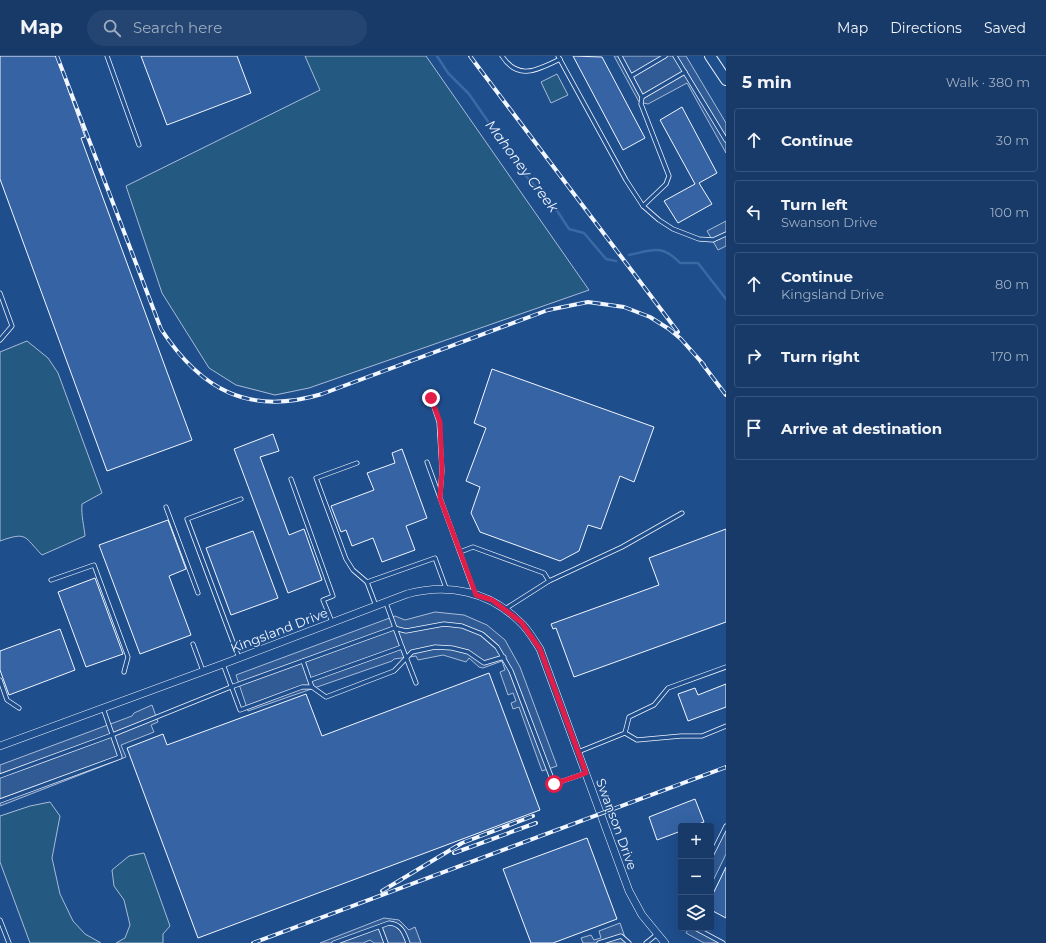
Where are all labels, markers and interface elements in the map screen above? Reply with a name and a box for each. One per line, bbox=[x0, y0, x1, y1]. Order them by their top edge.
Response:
search box bbox=[87, 10, 367, 46]
text: Map bbox=[20, 16, 63, 39]
icon: search bbox=[101, 17, 123, 39]
text: Search here bbox=[133, 18, 222, 37]
text: Map bbox=[837, 19, 868, 37]
text: Directions bbox=[890, 19, 962, 37]
text: Saved bbox=[984, 19, 1026, 37]
text: 5 min bbox=[742, 72, 792, 92]
text: Walk · 380 m bbox=[946, 74, 1030, 90]
water label: Mahoney Creek bbox=[481, 116, 563, 216]
icon: ahead bbox=[743, 129, 765, 151]
text: Continue bbox=[781, 131, 853, 150]
text: 30 m bbox=[996, 132, 1029, 148]
text: Turn left bbox=[781, 195, 848, 214]
icon: left bbox=[743, 201, 765, 223]
text: 100 m bbox=[990, 204, 1029, 220]
text: Swanson Drive bbox=[781, 214, 877, 230]
text: Continue bbox=[781, 267, 853, 286]
icon: ahead bbox=[743, 273, 765, 295]
text: 80 m bbox=[995, 276, 1029, 292]
text: Kingsland Drive bbox=[781, 286, 884, 302]
icon: right bbox=[743, 345, 765, 367]
text: Turn right bbox=[781, 347, 860, 366]
text: 170 m bbox=[991, 348, 1029, 364]
route end bbox=[422, 389, 440, 407]
icon: arrive bbox=[743, 417, 765, 439]
text: Arrive at destination bbox=[781, 419, 942, 438]
street label: Kingsland Drive bbox=[228, 604, 330, 656]
route start bbox=[545, 775, 563, 793]
street label: Swanson Drive bbox=[593, 776, 641, 872]
map controls bbox=[678, 823, 714, 931]
button: + bbox=[678, 823, 714, 859]
button: − bbox=[678, 859, 714, 895]
button: layers bbox=[678, 895, 714, 931]

